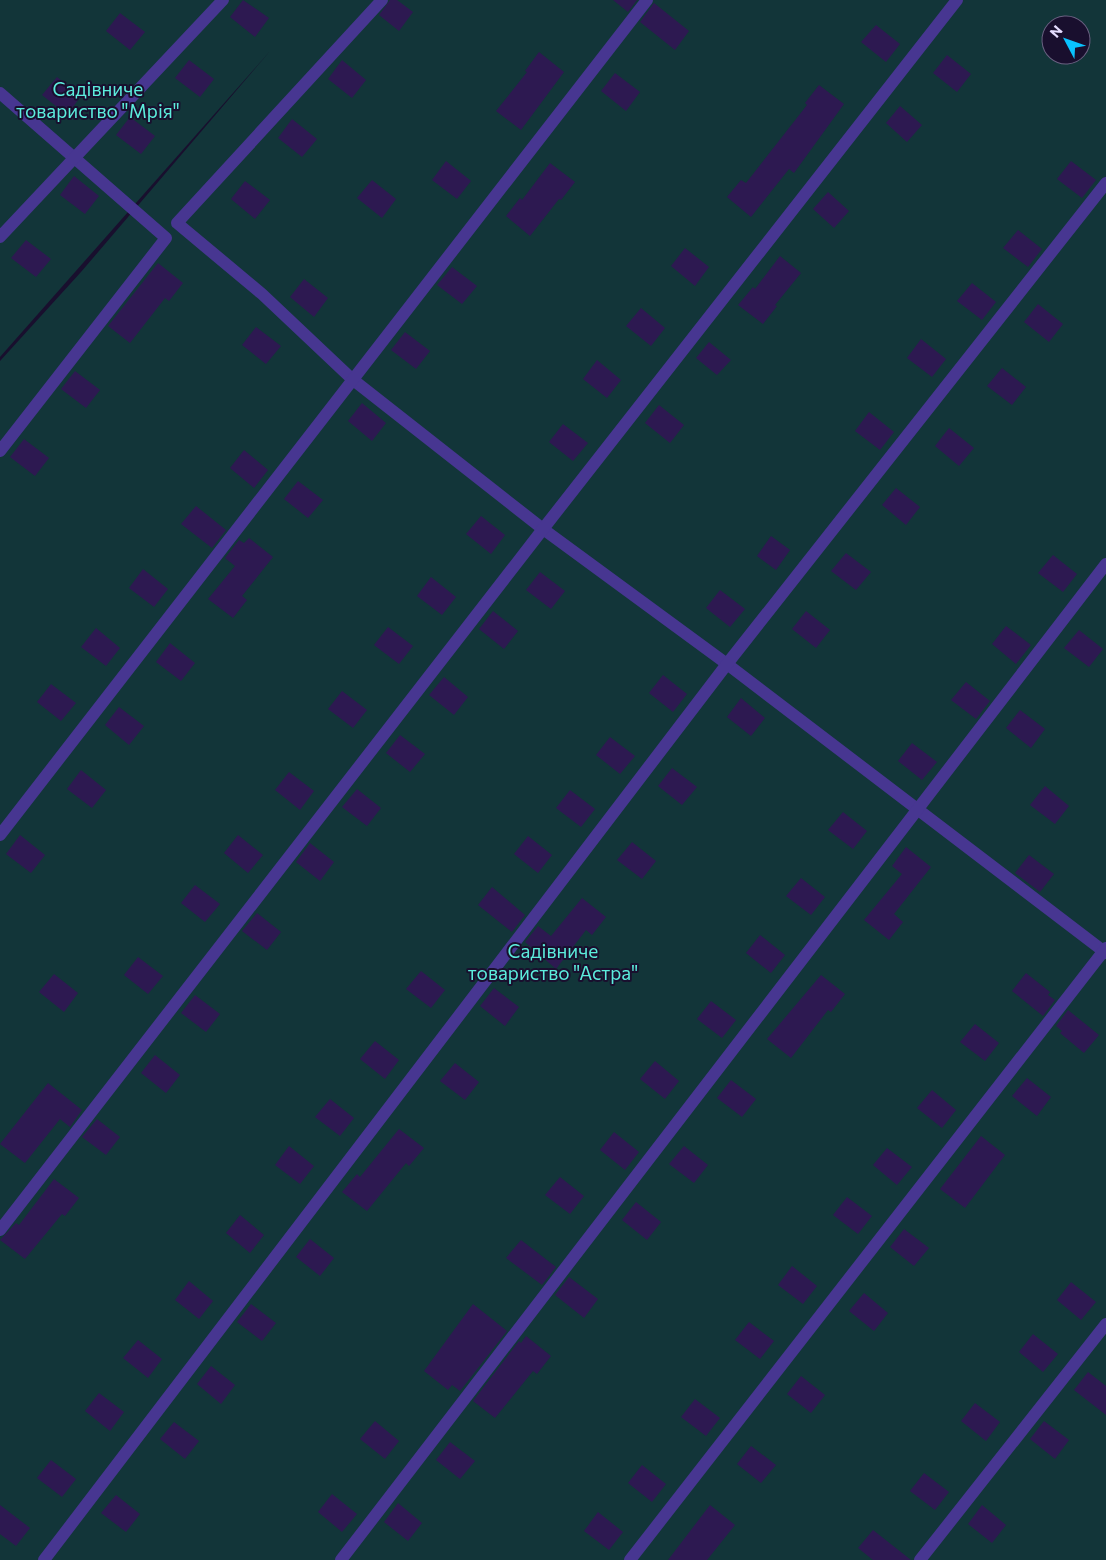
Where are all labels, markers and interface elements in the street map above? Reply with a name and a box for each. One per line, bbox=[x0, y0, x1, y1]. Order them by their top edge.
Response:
north arrow bbox=[1041, 15, 1091, 65]
text: N bbox=[1046, 22, 1066, 41]
park label: Садівниче товариство "Мрія" bbox=[16, 77, 180, 122]
park label: Садівниче товариство "Астра" bbox=[468, 939, 638, 984]

